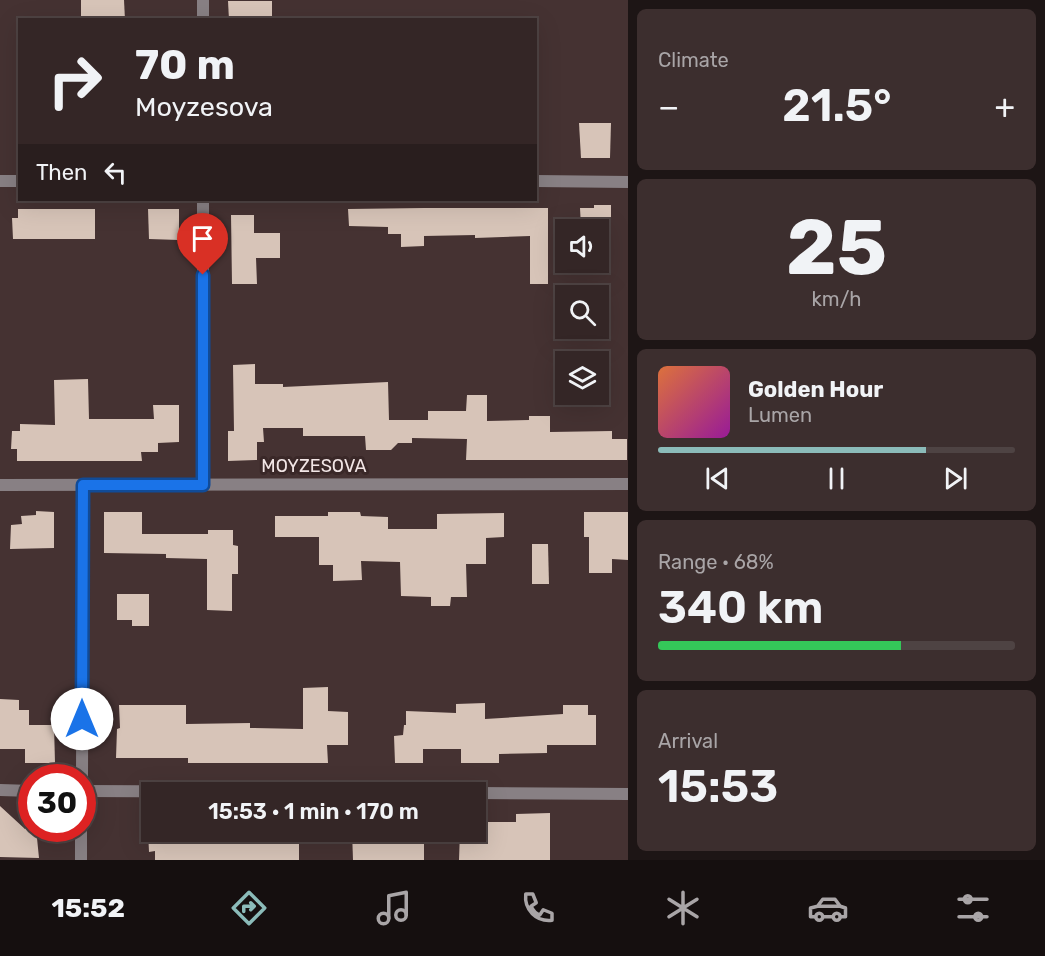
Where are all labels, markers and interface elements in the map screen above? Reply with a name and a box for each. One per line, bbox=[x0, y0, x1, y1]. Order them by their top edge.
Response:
text: 70 m bbox=[135, 40, 235, 90]
icon: right bbox=[36, 42, 114, 120]
text: Climate bbox=[658, 48, 729, 72]
text: 21.5° bbox=[782, 79, 892, 132]
text: − bbox=[658, 87, 679, 126]
text: + bbox=[994, 87, 1015, 126]
text: Moyzesova bbox=[135, 91, 273, 123]
icon: left bbox=[99, 156, 132, 189]
text: Then bbox=[36, 159, 87, 186]
text: 25 bbox=[786, 201, 887, 294]
pin bbox=[177, 213, 228, 275]
map controls bbox=[555, 219, 609, 405]
button: sound bbox=[555, 219, 609, 273]
icon: arrive bbox=[186, 222, 219, 255]
button: search bbox=[555, 285, 609, 339]
text: km/h bbox=[812, 287, 861, 311]
button: layers bbox=[555, 351, 609, 405]
text: Golden Hour bbox=[748, 376, 883, 403]
text: Lumen bbox=[748, 403, 812, 427]
street label: MOYZESOVA bbox=[261, 455, 367, 477]
icon: previous bbox=[701, 462, 734, 495]
icon: pause bbox=[820, 462, 853, 495]
icon: next bbox=[939, 462, 972, 495]
text: Range · 68% bbox=[658, 550, 774, 574]
text: 340 km bbox=[658, 581, 823, 634]
position arrow bbox=[50, 687, 114, 751]
text: Arrival bbox=[658, 729, 718, 753]
text: 15:53 bbox=[658, 760, 778, 813]
speed limit sign: 30 bbox=[18, 764, 96, 842]
text: 15:53 · 1 min · 170 m bbox=[208, 798, 419, 825]
icon: directions bbox=[228, 887, 270, 929]
icon: music bbox=[373, 887, 415, 929]
icon: phone bbox=[517, 887, 559, 929]
icon: climate bbox=[662, 887, 704, 929]
icon: car bbox=[807, 887, 849, 929]
icon: filters bbox=[952, 887, 994, 929]
text: 15:52 bbox=[51, 892, 125, 924]

